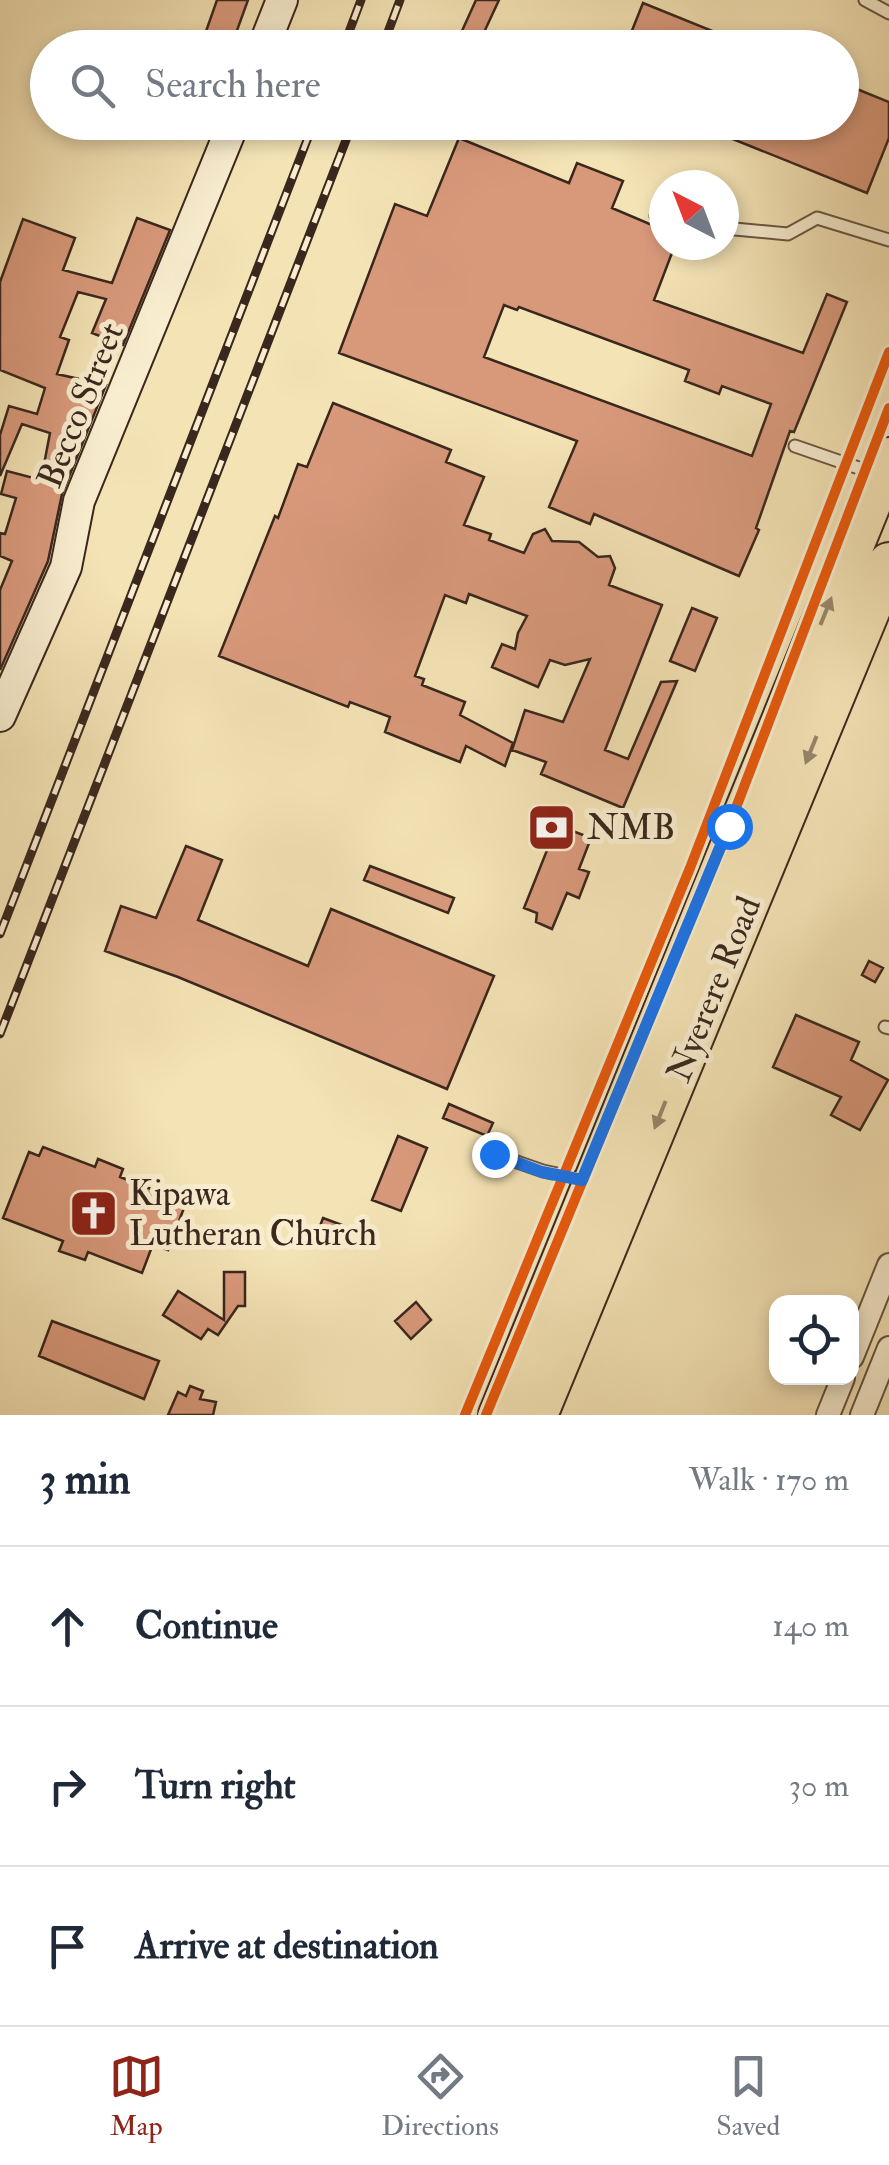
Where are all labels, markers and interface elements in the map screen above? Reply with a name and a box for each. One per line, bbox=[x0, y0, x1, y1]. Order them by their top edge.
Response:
search box bbox=[30, 30, 859, 140]
icon: search bbox=[65, 58, 120, 113]
text: Search here bbox=[145, 61, 321, 109]
north arrow bbox=[649, 170, 739, 260]
street label: Becco Street bbox=[28, 316, 134, 494]
one-way arrow bbox=[818, 596, 834, 626]
one-way arrow bbox=[803, 735, 819, 765]
bank icon: NMB bbox=[526, 801, 578, 853]
route start bbox=[707, 804, 753, 850]
place label: NMB bbox=[587, 806, 675, 850]
street label: Nyerere Road bbox=[657, 890, 771, 1088]
one-way arrow bbox=[652, 1100, 668, 1130]
route end bbox=[472, 1132, 518, 1178]
place label: Kipawa Lutheran Church bbox=[129, 1172, 377, 1256]
church icon: Kipawa Lutheran Church bbox=[68, 1187, 120, 1239]
map controls bbox=[769, 1295, 859, 1385]
button: locate bbox=[769, 1295, 859, 1385]
text: 3 min bbox=[40, 1454, 130, 1506]
text: Walk · 170 m bbox=[689, 1460, 849, 1500]
icon: ahead bbox=[40, 1599, 95, 1654]
text: Continue bbox=[135, 1602, 278, 1650]
text: 140 m bbox=[772, 1606, 849, 1646]
icon: right bbox=[40, 1759, 95, 1814]
text: Turn right bbox=[135, 1762, 296, 1810]
text: 30 m bbox=[789, 1766, 849, 1806]
icon: arrive bbox=[40, 1919, 95, 1974]
text: Arrive at destination bbox=[135, 1922, 439, 1970]
tab: Map bbox=[109, 2049, 164, 2144]
tab: Directions bbox=[381, 2049, 499, 2144]
tab: Saved bbox=[716, 2049, 780, 2144]

